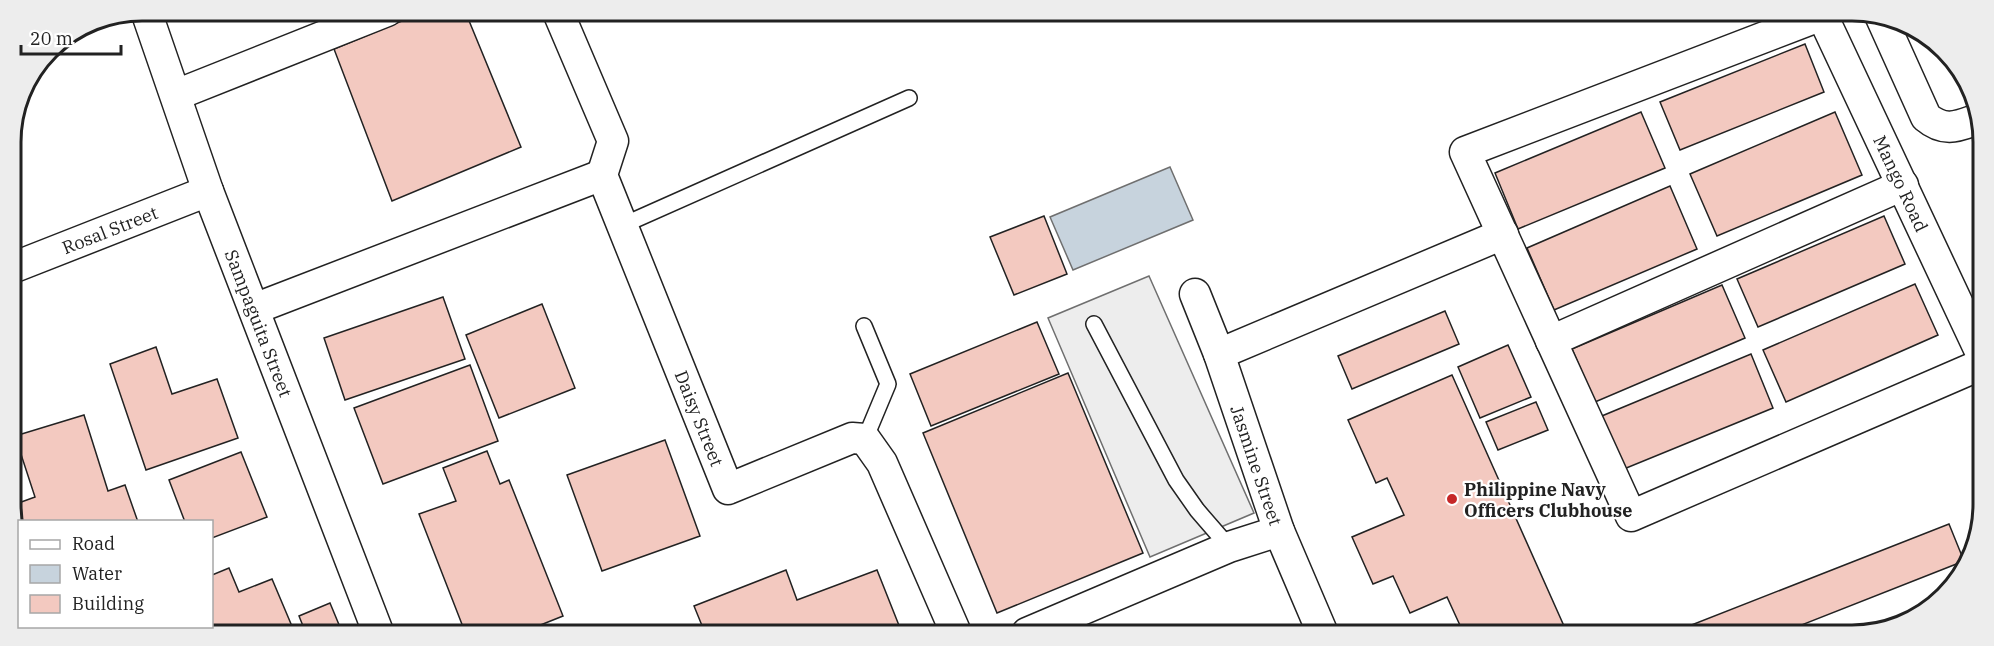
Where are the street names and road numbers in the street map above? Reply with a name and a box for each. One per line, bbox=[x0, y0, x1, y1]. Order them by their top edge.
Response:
street label: Mango Road bbox=[1869, 131, 1934, 235]
street label: Rosal Street bbox=[59, 200, 161, 259]
street label: Sampaguita Street bbox=[220, 246, 298, 400]
street label: Daisy Street bbox=[670, 367, 729, 469]
street label: Jasmine Street bbox=[1226, 402, 1288, 528]

